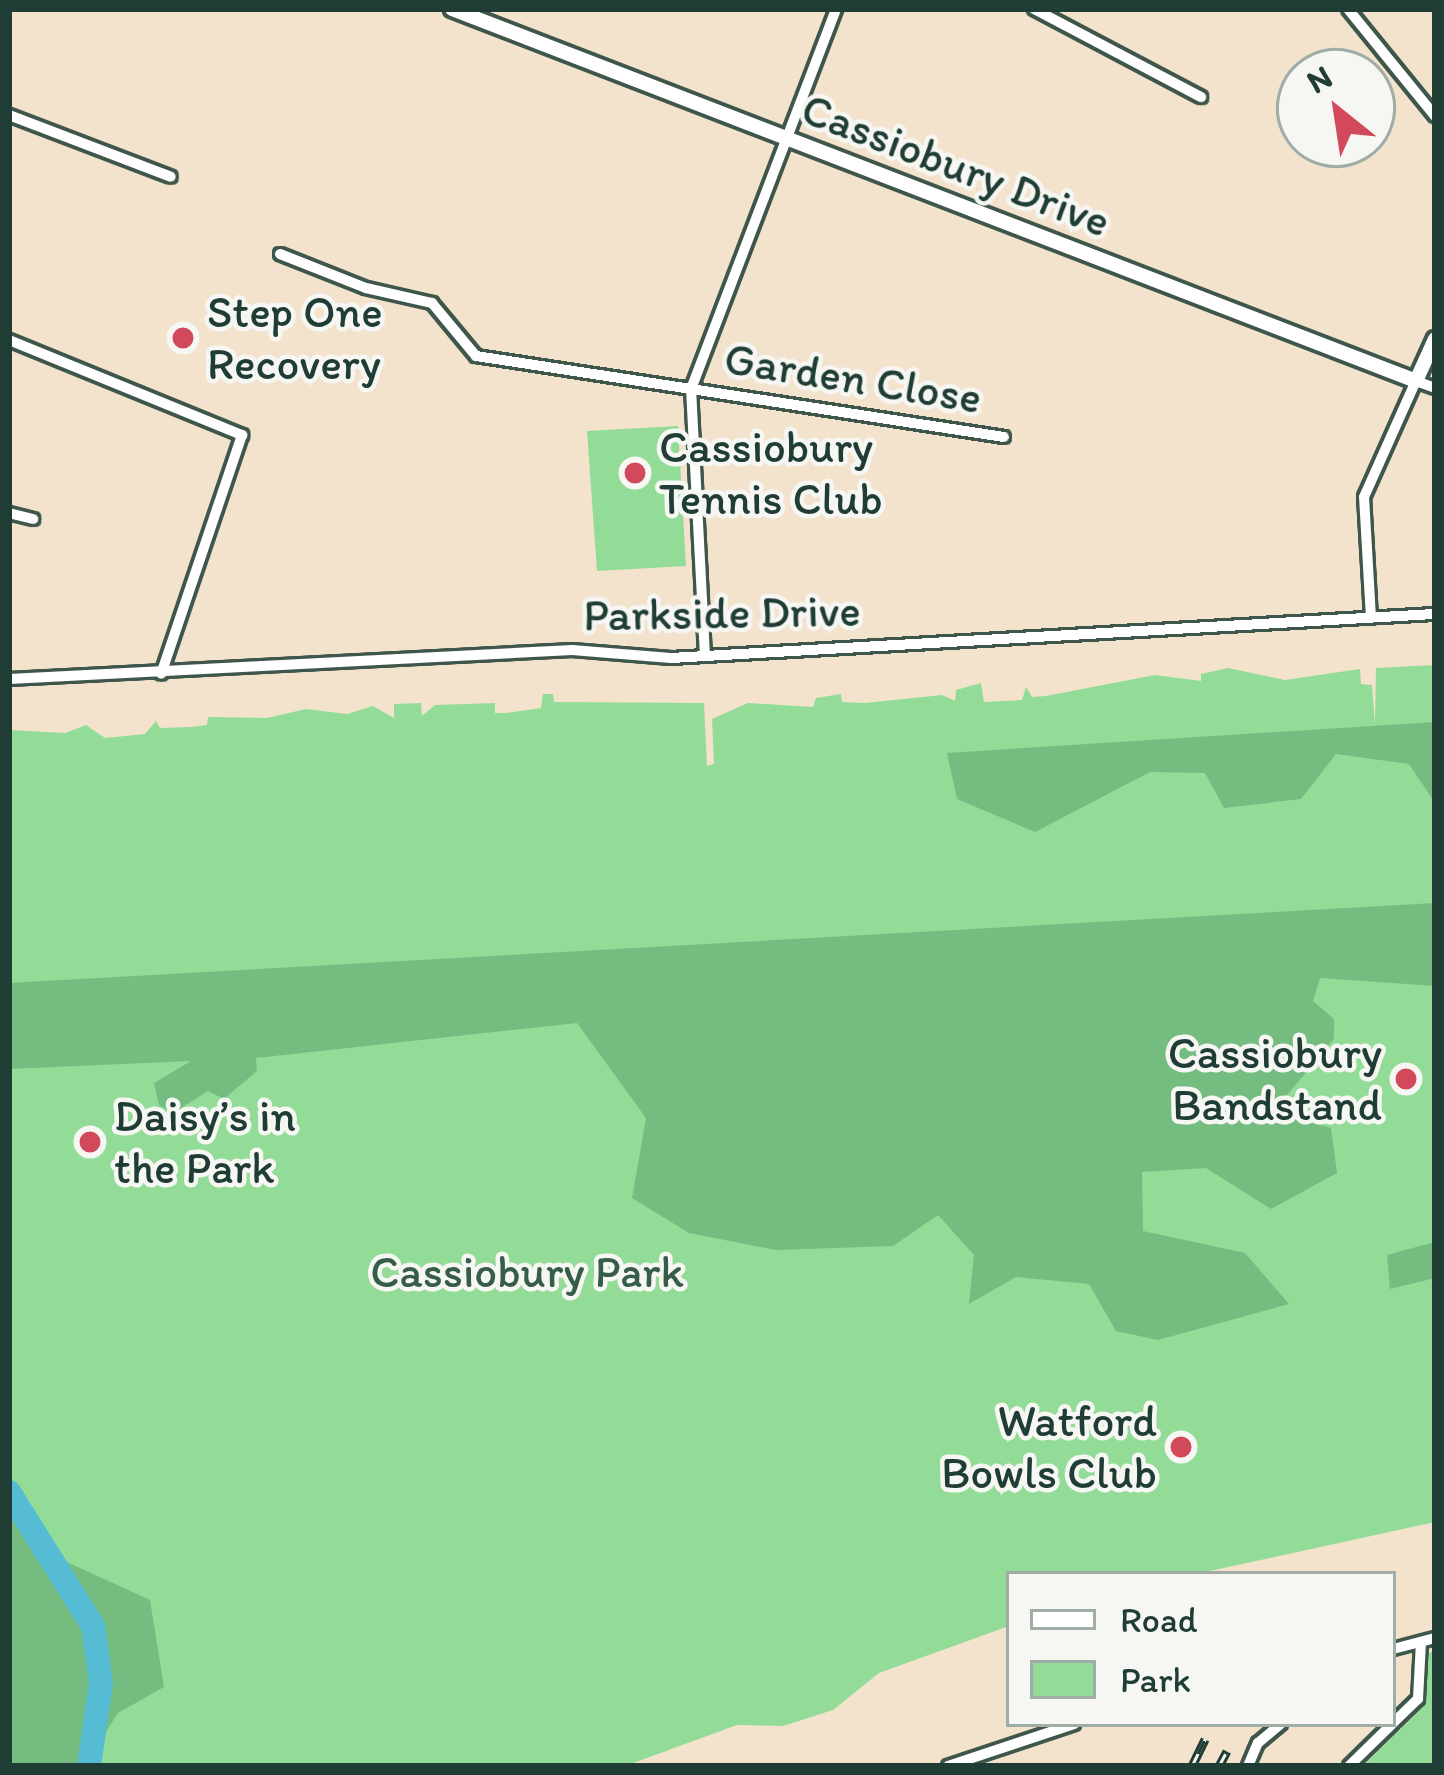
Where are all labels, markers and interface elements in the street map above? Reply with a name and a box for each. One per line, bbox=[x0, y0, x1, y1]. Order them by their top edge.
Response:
north arrow bbox=[1276, 48, 1396, 168]
text: N bbox=[1300, 57, 1339, 101]
street label: Cassiobury Drive bbox=[794, 81, 1118, 249]
place label: Step One Recovery bbox=[207, 285, 382, 391]
marker: Step One Recovery bbox=[170, 325, 196, 351]
street label: Garden Close bbox=[721, 331, 985, 425]
place label: Cassiobury Tennis Club bbox=[659, 420, 883, 526]
marker: Cassiobury Tennis Club bbox=[622, 460, 648, 486]
street label: Parkside Drive bbox=[582, 584, 862, 642]
place label: Cassiobury Bandstand bbox=[1168, 1026, 1382, 1132]
marker: Cassiobury Bandstand bbox=[1393, 1066, 1419, 1092]
place label: Daisy’s in the Park bbox=[114, 1089, 296, 1195]
marker: Daisy’s in the Park bbox=[77, 1129, 103, 1155]
park label: Cassiobury Park bbox=[371, 1245, 683, 1299]
place label: Watford Bowls Club bbox=[941, 1394, 1157, 1500]
marker: Watford Bowls Club bbox=[1168, 1434, 1194, 1460]
legend bbox=[1006, 1571, 1396, 1727]
text: Road bbox=[1120, 1598, 1198, 1641]
text: Park bbox=[1120, 1658, 1191, 1701]

